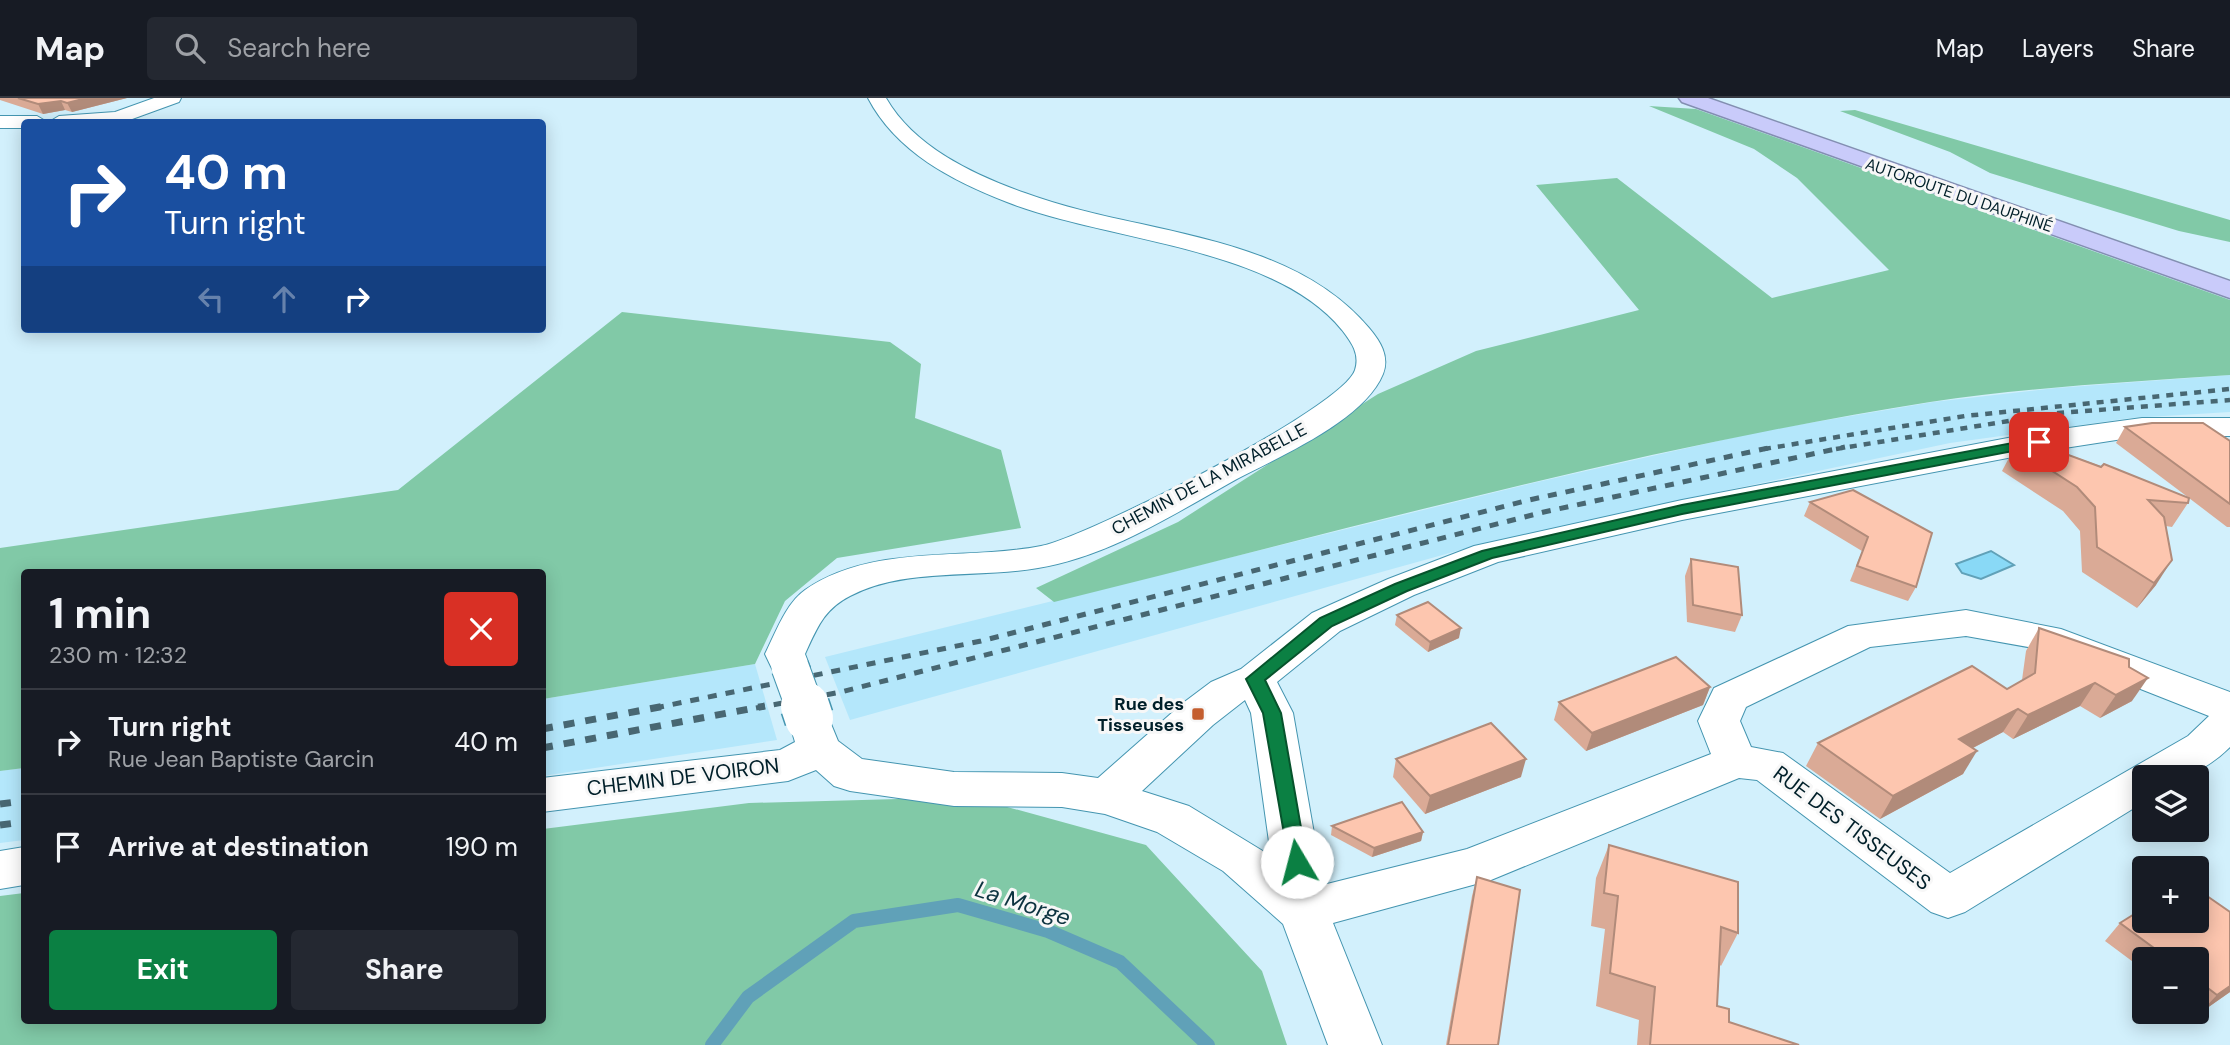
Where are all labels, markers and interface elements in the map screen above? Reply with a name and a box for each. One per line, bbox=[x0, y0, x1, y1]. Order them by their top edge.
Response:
search box bbox=[147, 17, 637, 80]
text: Map bbox=[35, 27, 105, 70]
icon: search bbox=[171, 29, 209, 67]
text: Search here bbox=[227, 31, 371, 65]
text: Map bbox=[1936, 33, 1984, 64]
text: Layers bbox=[2022, 33, 2094, 64]
text: Share bbox=[2132, 33, 2195, 64]
text: 40 m bbox=[164, 140, 288, 204]
icon: right bbox=[49, 147, 140, 238]
street label: AUTOROUTE DU DAUPHINÉ bbox=[1863, 153, 2055, 237]
text: Turn right bbox=[164, 202, 306, 244]
icon: left bbox=[192, 280, 230, 318]
icon: ahead bbox=[265, 280, 303, 318]
icon: right bbox=[338, 280, 376, 318]
pin bbox=[2009, 412, 2069, 472]
street label: CHEMIN DE LA MIRABELLE bbox=[1107, 417, 1311, 541]
icon: arrive bbox=[2020, 423, 2058, 461]
text: 1 min bbox=[49, 586, 151, 641]
button: close bbox=[444, 592, 518, 666]
text: 230 m · 12:32 bbox=[49, 640, 187, 670]
place label: Rue des Tisseuses bbox=[1097, 692, 1184, 737]
marker: Rue des Tisseuses bbox=[1190, 706, 1206, 722]
text: Turn right bbox=[108, 710, 232, 744]
icon: right bbox=[49, 723, 87, 761]
text: 40 m bbox=[454, 725, 518, 759]
text: Rue Jean Baptiste Garcin bbox=[108, 744, 374, 774]
street label: CHEMIN DE VOIRON bbox=[585, 751, 781, 803]
street label: RUE DES TISSEUSES bbox=[1767, 759, 1937, 897]
map controls bbox=[2132, 765, 2209, 1024]
button: layers bbox=[2132, 765, 2209, 842]
position arrow bbox=[1260, 825, 1334, 899]
icon: arrive bbox=[49, 828, 87, 866]
text: Arrive at destination bbox=[108, 830, 369, 864]
text: 190 m bbox=[446, 830, 518, 864]
button: + bbox=[2132, 856, 2209, 933]
water label: La Morge bbox=[972, 874, 1074, 932]
button: Exit bbox=[49, 930, 277, 1010]
button: Share bbox=[291, 930, 518, 1010]
button: − bbox=[2132, 947, 2209, 1024]

